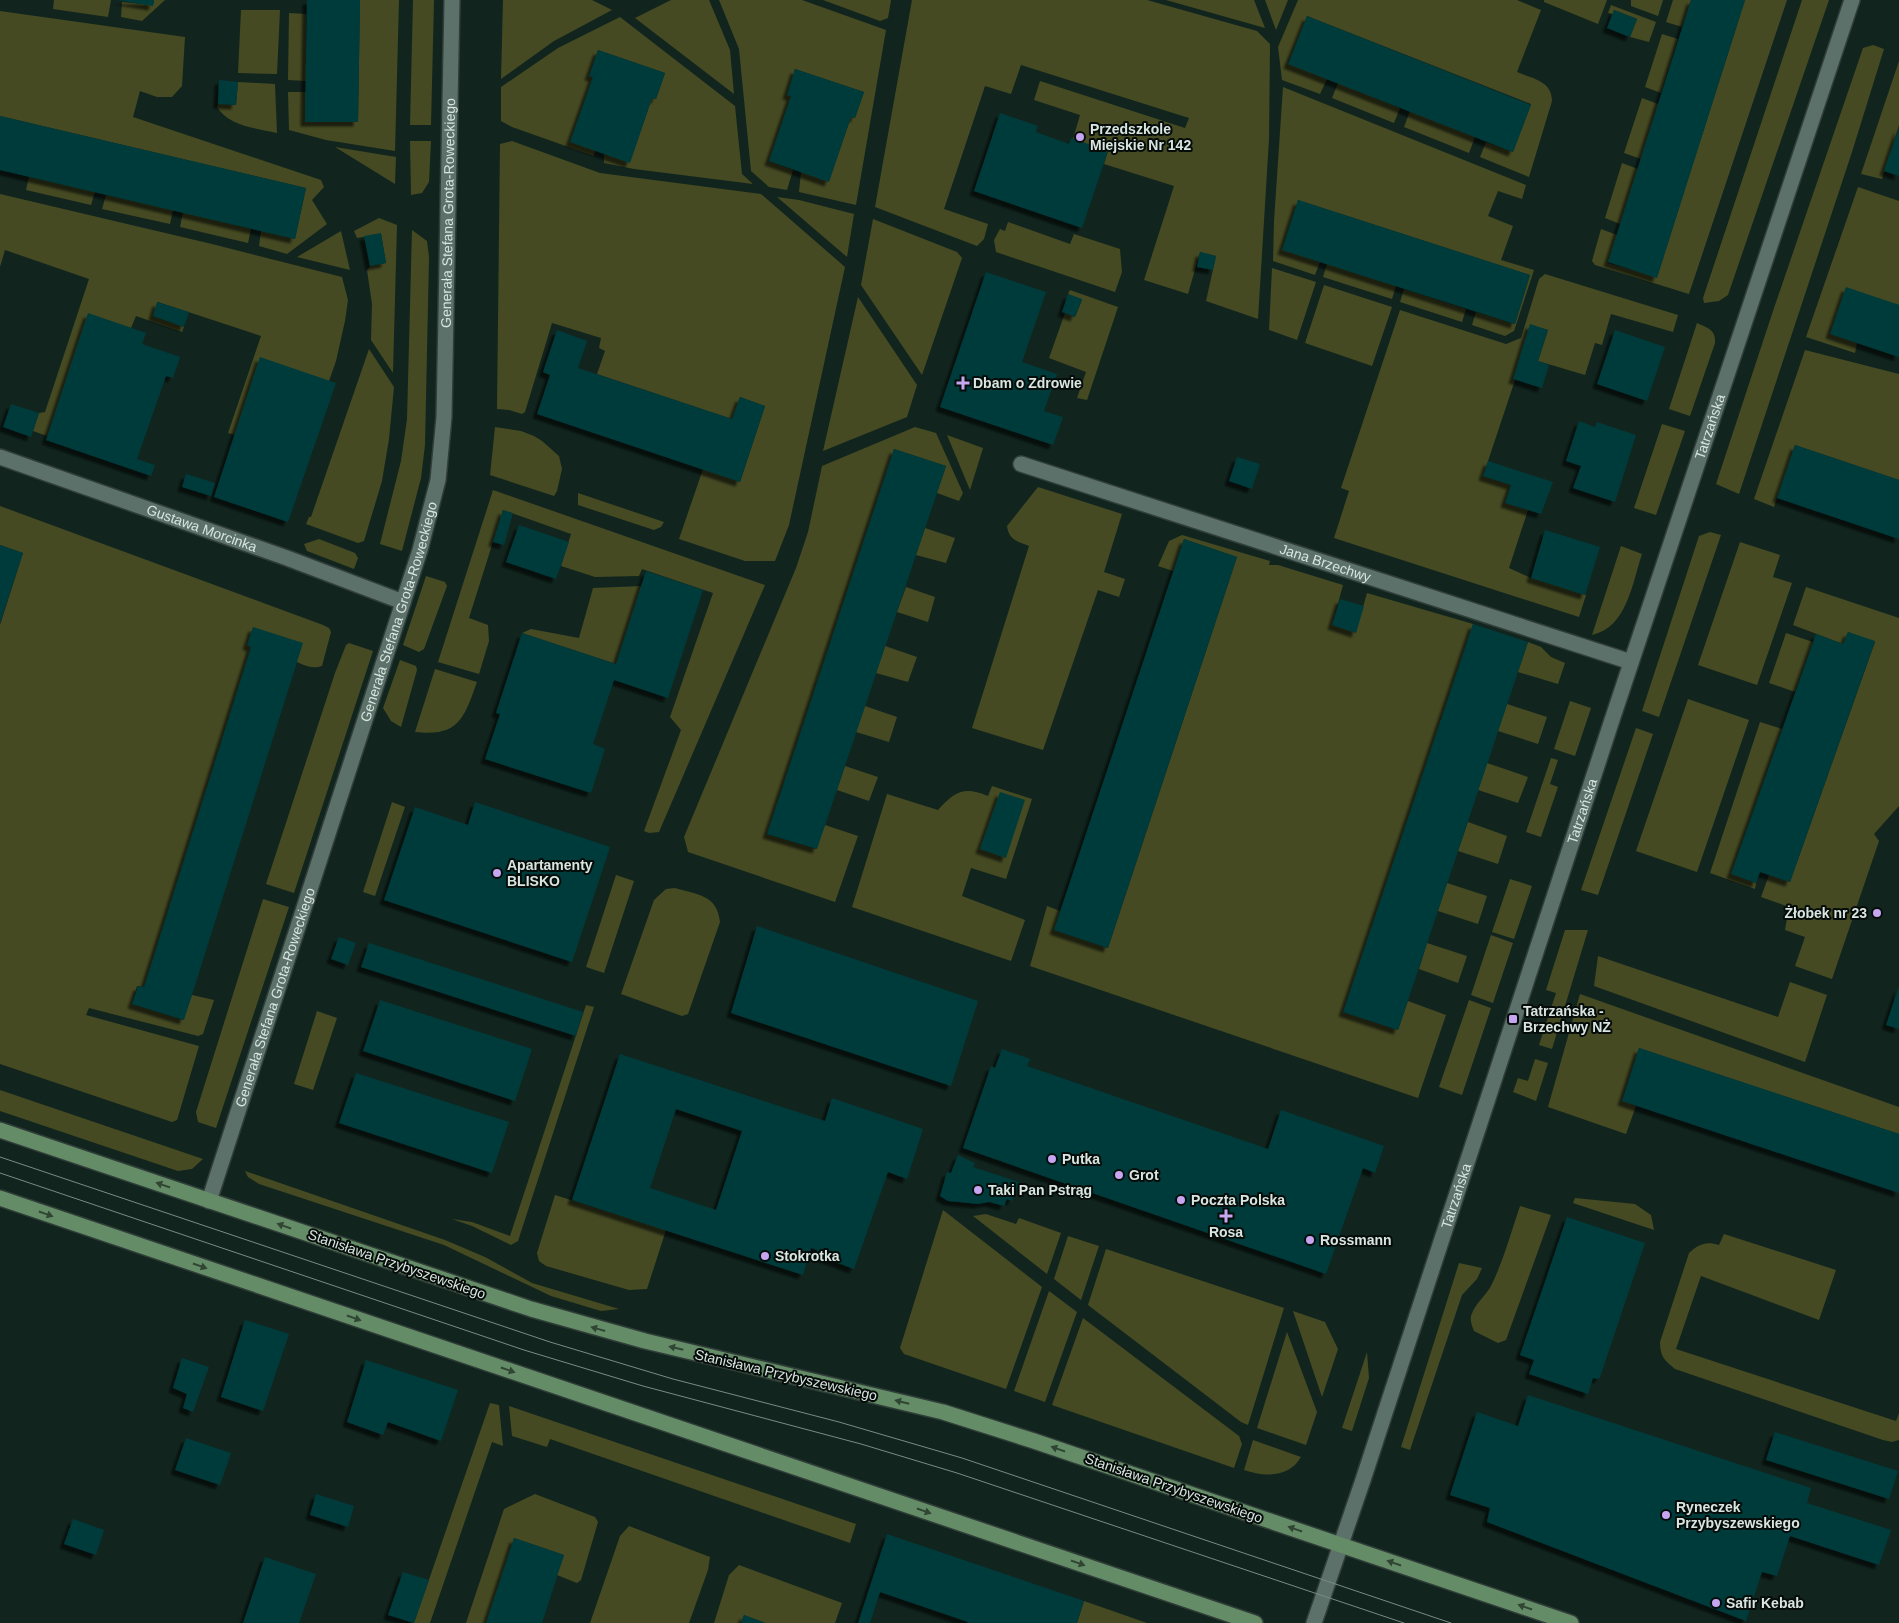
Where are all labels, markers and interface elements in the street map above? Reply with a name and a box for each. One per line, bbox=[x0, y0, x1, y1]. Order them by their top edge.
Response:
street label: Generała Stefana Grota-Roweckiego bbox=[438, 98, 458, 328]
place label: Przedszkole Miejskie Nr 142 bbox=[1090, 121, 1191, 153]
marker: Przedszkole Miejskie Nr 142 bbox=[1074, 131, 1086, 143]
place label: Dbam o Zdrowie bbox=[973, 375, 1082, 391]
marker: Dbam o Zdrowie bbox=[957, 377, 969, 389]
street label: Tatrzańska bbox=[1691, 392, 1728, 461]
street label: Generała Stefana Grota-Roweckiego bbox=[357, 500, 440, 724]
street label: Gustawa Morcinka bbox=[144, 501, 259, 555]
street label: Jana Brzechwy bbox=[1278, 541, 1373, 585]
street label: Tatrzańska bbox=[1564, 776, 1600, 846]
place label: Apartamenty BLISKO bbox=[507, 857, 593, 889]
marker: Apartamenty BLISKO bbox=[491, 867, 503, 879]
street label: Generała Stefana Grota-Roweckiego bbox=[232, 885, 318, 1109]
place label: Żłobek nr 23 bbox=[1785, 905, 1867, 921]
marker: Żłobek nr 23 bbox=[1871, 907, 1883, 919]
place label: Tatrzańska - Brzechwy NŻ bbox=[1523, 1003, 1611, 1035]
marker: Tatrzańska - Brzechwy NŻ bbox=[1507, 1013, 1519, 1025]
place label: Putka bbox=[1062, 1151, 1100, 1167]
marker: Putka bbox=[1046, 1153, 1058, 1165]
street label: Tatrzańska bbox=[1438, 1161, 1474, 1231]
place label: Grot bbox=[1129, 1167, 1159, 1183]
marker: Grot bbox=[1113, 1169, 1125, 1181]
one-way arrow bbox=[155, 1181, 170, 1188]
place label: Taki Pan Pstrąg bbox=[988, 1182, 1092, 1198]
marker: Taki Pan Pstrąg bbox=[972, 1184, 984, 1196]
place label: Poczta Polska bbox=[1191, 1192, 1285, 1208]
marker: Poczta Polska bbox=[1175, 1194, 1187, 1206]
one-way arrow bbox=[39, 1210, 54, 1218]
marker: Rosa bbox=[1220, 1210, 1232, 1222]
one-way arrow bbox=[276, 1222, 291, 1230]
place label: Rosa bbox=[1209, 1224, 1243, 1240]
street label: Stanisława Przybyszewskiego bbox=[306, 1226, 488, 1302]
place label: Rossmann bbox=[1320, 1232, 1392, 1248]
marker: Rossmann bbox=[1304, 1234, 1316, 1246]
place label: Stokrotka bbox=[775, 1248, 840, 1264]
marker: Stokrotka bbox=[759, 1250, 771, 1262]
one-way arrow bbox=[193, 1262, 208, 1270]
one-way arrow bbox=[347, 1314, 362, 1322]
one-way arrow bbox=[590, 1324, 605, 1332]
one-way arrow bbox=[669, 1344, 684, 1352]
street label: Stanisława Przybyszewskiego bbox=[693, 1346, 879, 1404]
one-way arrow bbox=[501, 1366, 516, 1374]
one-way arrow bbox=[895, 1398, 910, 1406]
one-way arrow bbox=[1050, 1445, 1065, 1452]
street label: Stanisława Przybyszewskiego bbox=[1083, 1450, 1265, 1526]
place label: Ryneczek Przybyszewskiego bbox=[1676, 1499, 1800, 1531]
one-way arrow bbox=[917, 1507, 932, 1515]
marker: Ryneczek Przybyszewskiego bbox=[1660, 1509, 1672, 1521]
one-way arrow bbox=[1287, 1525, 1302, 1532]
one-way arrow bbox=[1071, 1559, 1086, 1567]
one-way arrow bbox=[1386, 1559, 1401, 1567]
place label: Safir Kebab bbox=[1726, 1595, 1804, 1611]
marker: Safir Kebab bbox=[1710, 1597, 1722, 1609]
one-way arrow bbox=[1517, 1603, 1532, 1611]

